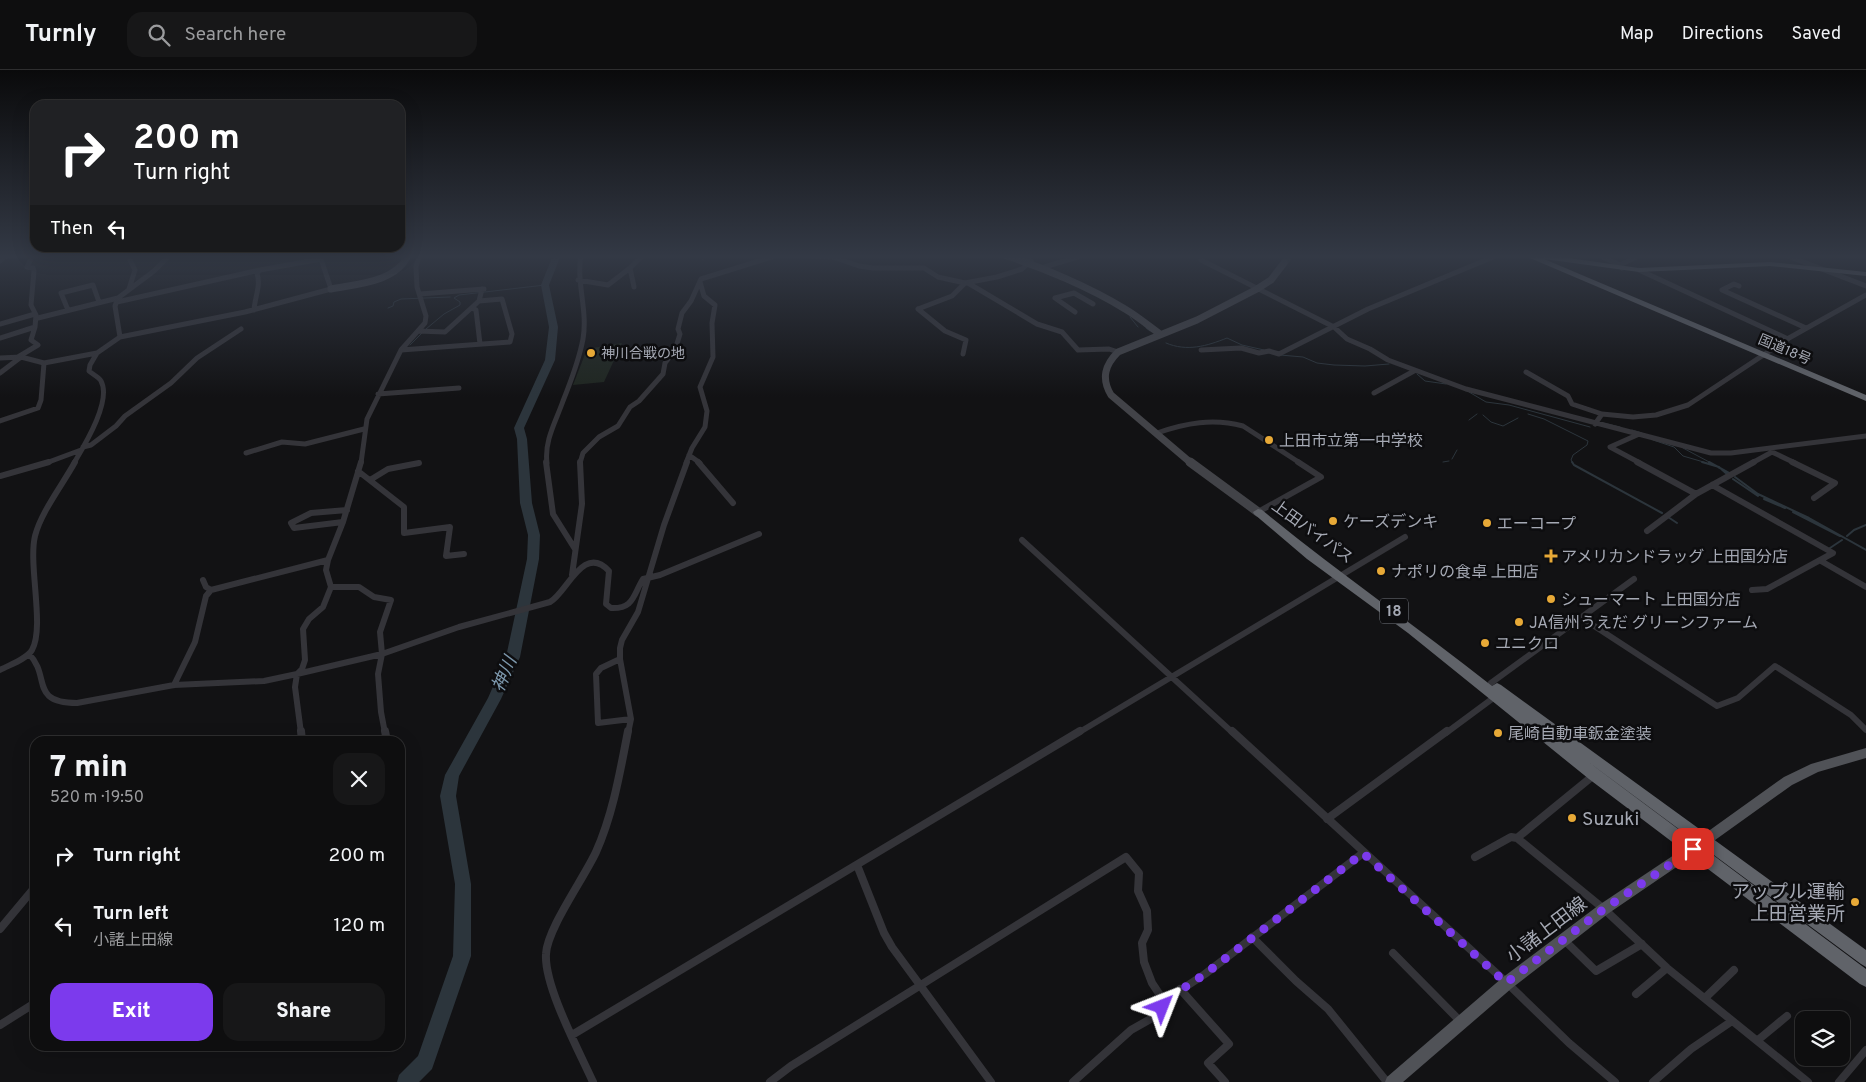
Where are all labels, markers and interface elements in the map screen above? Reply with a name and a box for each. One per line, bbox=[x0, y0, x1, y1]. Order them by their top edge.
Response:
search box bbox=[127, 12, 477, 57]
text: Turnly bbox=[25, 20, 97, 50]
icon: search bbox=[145, 21, 173, 49]
text: Search here bbox=[185, 23, 286, 47]
text: Map bbox=[1620, 23, 1654, 46]
text: Directions bbox=[1682, 23, 1764, 46]
text: Saved bbox=[1792, 23, 1841, 46]
text: 200 m bbox=[133, 117, 240, 161]
icon: right bbox=[50, 120, 115, 185]
text: Turn right bbox=[133, 160, 230, 187]
icon: left bbox=[103, 215, 131, 243]
text: Then bbox=[50, 217, 93, 241]
street label: 国道18号 bbox=[1755, 332, 1813, 369]
place label: 神川合戦の地 bbox=[601, 345, 685, 363]
marker: 神川合戦の地 bbox=[585, 347, 597, 359]
place label: 上田市立第一中学校 bbox=[1279, 432, 1423, 452]
marker: 上田市立第一中学校 bbox=[1263, 434, 1275, 446]
street label: 上田バイパス bbox=[1267, 496, 1356, 569]
place label: ケーズデンキ bbox=[1343, 513, 1438, 533]
marker: ケーズデンキ bbox=[1327, 515, 1339, 527]
place label: エーコープ bbox=[1497, 515, 1576, 535]
marker: エーコープ bbox=[1481, 517, 1493, 529]
place label: アメリカンドラッグ 上田国分店 bbox=[1561, 548, 1788, 568]
marker: アメリカンドラッグ 上田国分店 bbox=[1545, 550, 1557, 562]
place label: ナポリの食卓 上田店 bbox=[1391, 563, 1539, 583]
marker: ナポリの食卓 上田店 bbox=[1375, 565, 1387, 577]
place label: シューマート 上田国分店 bbox=[1561, 591, 1741, 611]
marker: シューマート 上田国分店 bbox=[1545, 593, 1557, 605]
road number: 18 bbox=[1380, 598, 1408, 624]
place label: JA信州うえだ グリーンファーム bbox=[1529, 614, 1758, 634]
marker: JA信州うえだ グリーンファーム bbox=[1513, 616, 1525, 628]
place label: ユニクロ bbox=[1495, 635, 1559, 655]
marker: ユニクロ bbox=[1479, 637, 1491, 649]
water label: 神川 bbox=[488, 652, 524, 696]
place label: 尾崎自動車鈑金塗装 bbox=[1508, 725, 1652, 745]
marker: 尾崎自動車鈑金塗装 bbox=[1492, 727, 1504, 739]
text: 7 min bbox=[50, 750, 128, 787]
button: close bbox=[333, 753, 385, 805]
text: 520 m · 19:50 bbox=[50, 788, 144, 808]
place label: Suzuki bbox=[1582, 808, 1639, 832]
marker: Suzuki bbox=[1566, 812, 1578, 824]
pin bbox=[1672, 828, 1714, 870]
icon: arrive bbox=[1679, 835, 1707, 863]
icon: right bbox=[50, 842, 78, 870]
text: Turn right bbox=[93, 844, 181, 868]
text: 200 m bbox=[329, 844, 385, 868]
place label: アップル運輸 上田営業所 bbox=[1731, 881, 1845, 927]
street label: 小諸上田線 bbox=[1502, 892, 1592, 969]
marker: アップル運輸 上田営業所 bbox=[1849, 896, 1861, 908]
text: Turn left bbox=[93, 902, 169, 926]
icon: left bbox=[50, 912, 78, 940]
text: 120 m bbox=[334, 914, 385, 938]
text: 小諸上田線 bbox=[93, 931, 173, 951]
position arrow bbox=[1135, 980, 1187, 1032]
button: Exit bbox=[50, 983, 213, 1041]
button: Share bbox=[223, 983, 385, 1041]
map controls bbox=[1795, 1011, 1850, 1066]
button: layers bbox=[1795, 1011, 1850, 1066]

